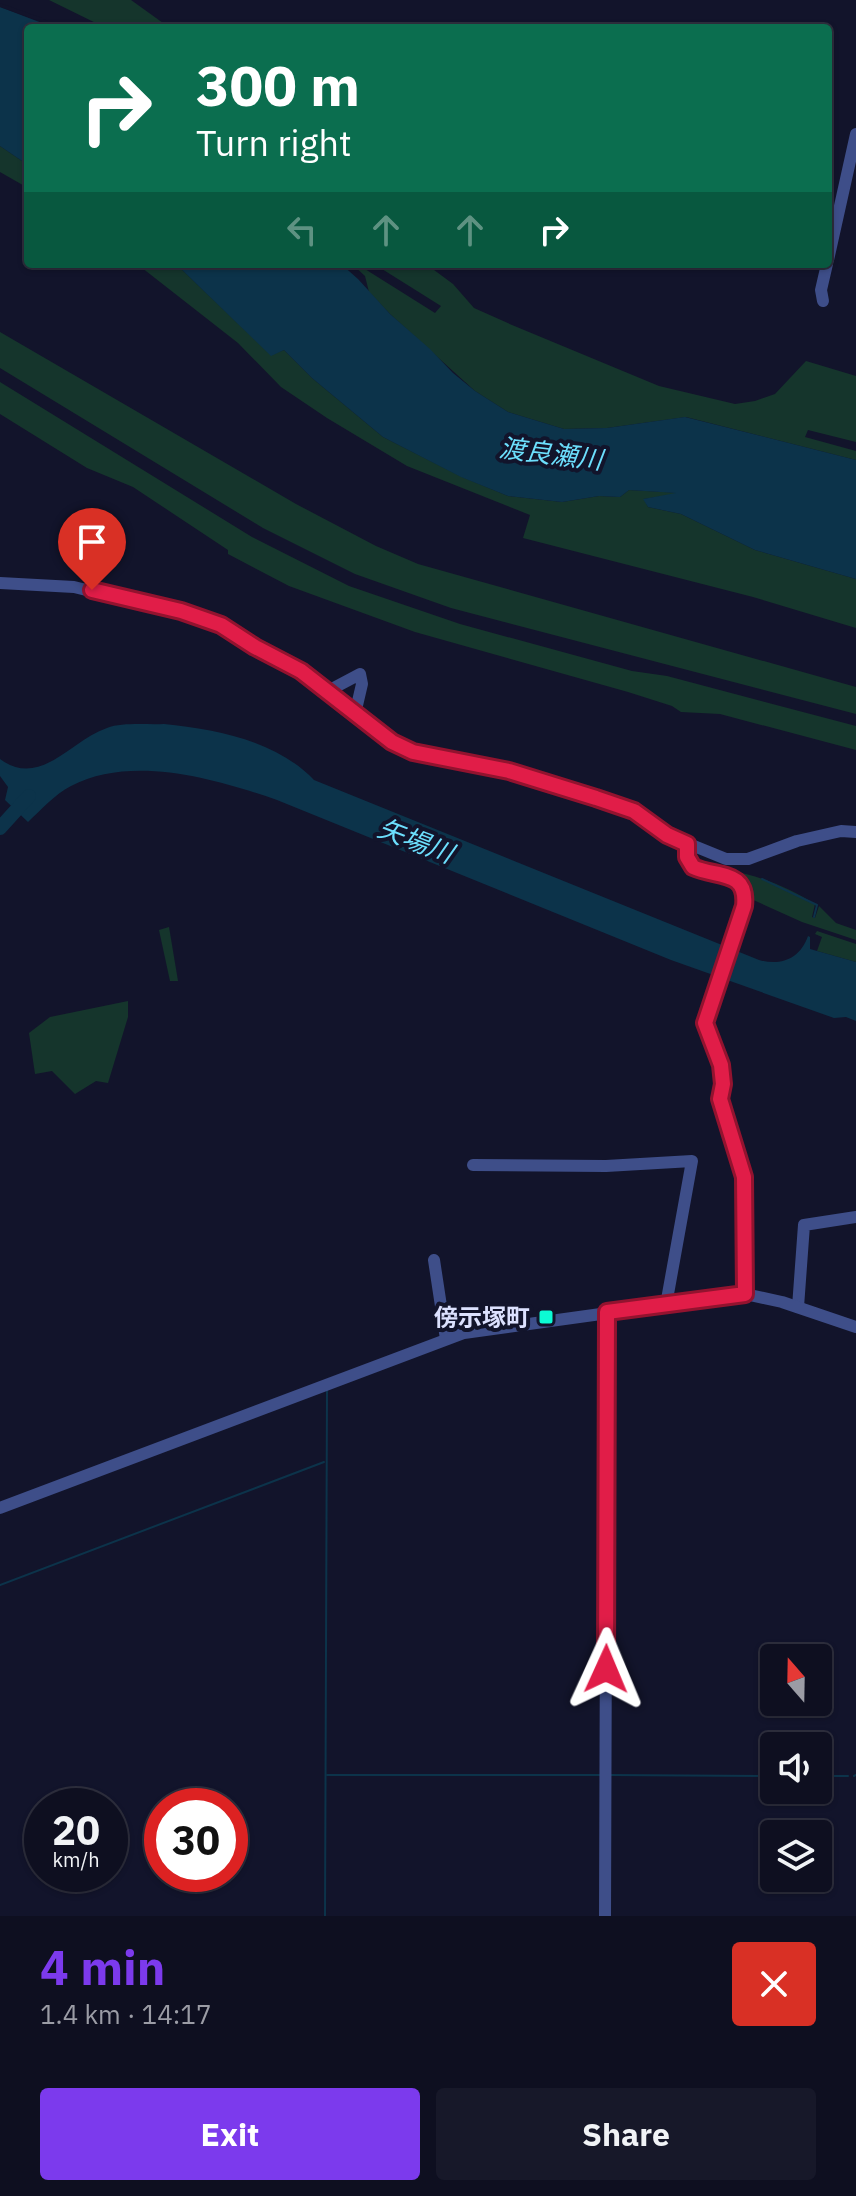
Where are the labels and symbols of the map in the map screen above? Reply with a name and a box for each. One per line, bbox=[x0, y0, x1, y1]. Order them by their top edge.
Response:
water label: 渡良瀬川 bbox=[497, 430, 608, 477]
pin bbox=[58, 508, 126, 590]
water label: 矢場川 bbox=[373, 810, 461, 871]
place label: 傍示塚町 bbox=[434, 1301, 530, 1333]
marker: 傍示塚町 bbox=[537, 1308, 555, 1326]
position arrow bbox=[564, 1627, 648, 1711]
north arrow bbox=[760, 1644, 832, 1716]
speed limit sign: 30 bbox=[144, 1788, 248, 1892]

